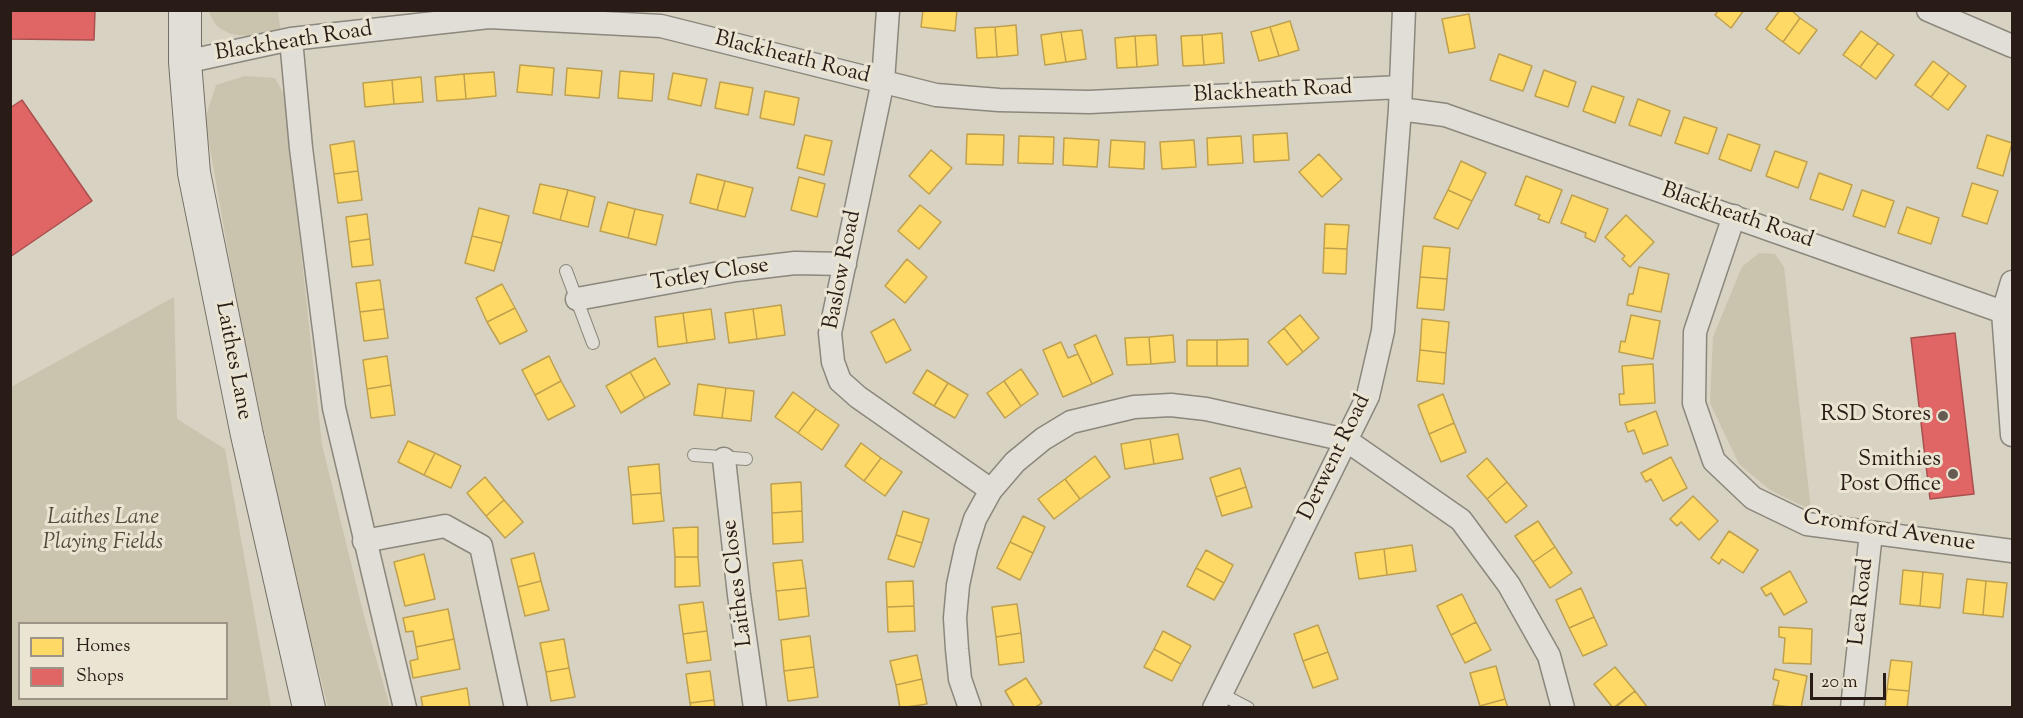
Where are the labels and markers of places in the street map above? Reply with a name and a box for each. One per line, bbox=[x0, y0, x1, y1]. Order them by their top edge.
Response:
place label: RSD Stores bbox=[1820, 403, 1931, 429]
marker: RSD Stores bbox=[1936, 409, 1950, 423]
place label: Smithies Post Office bbox=[1840, 448, 1941, 500]
marker: Smithies Post Office bbox=[1946, 467, 1960, 481]

